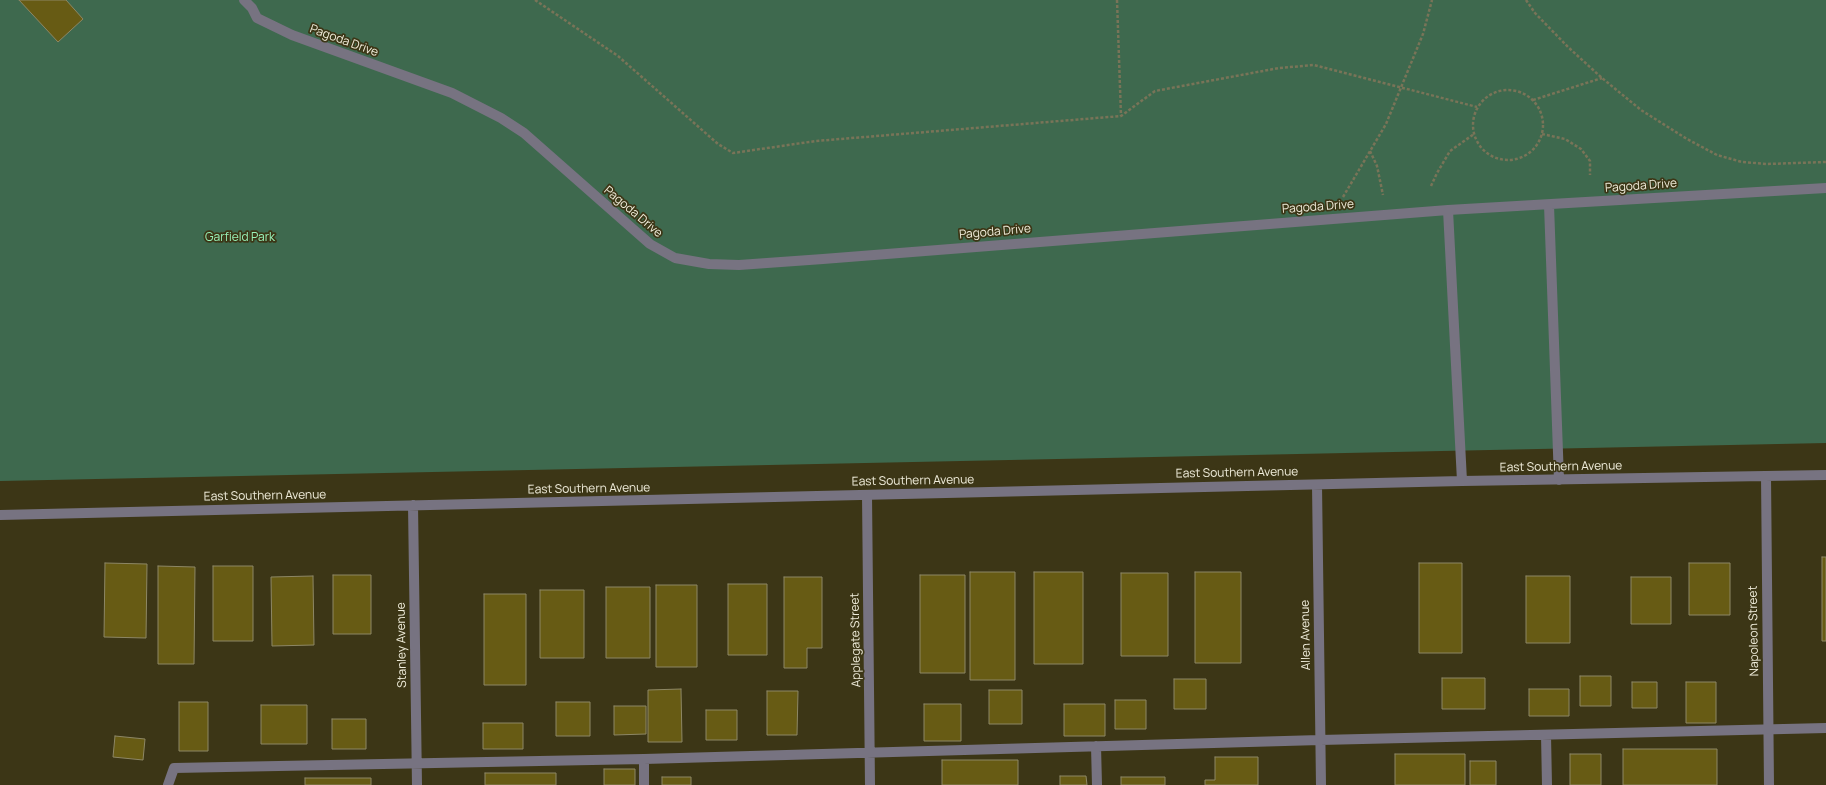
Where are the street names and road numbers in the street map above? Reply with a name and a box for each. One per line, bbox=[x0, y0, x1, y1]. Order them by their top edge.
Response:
street label: Pagoda Drive bbox=[308, 22, 380, 60]
street label: Pagoda Drive bbox=[1605, 176, 1677, 196]
street label: Pagoda Drive bbox=[601, 183, 665, 241]
street label: Pagoda Drive bbox=[1282, 197, 1354, 217]
street label: Pagoda Drive bbox=[958, 222, 1032, 242]
street label: East Southern Avenue bbox=[1500, 459, 1622, 475]
street label: East Southern Avenue bbox=[1176, 465, 1298, 481]
street label: East Southern Avenue bbox=[852, 473, 974, 489]
street label: East Southern Avenue bbox=[528, 481, 650, 497]
street label: East Southern Avenue bbox=[204, 488, 326, 504]
street label: Napoleon Street bbox=[1746, 585, 1762, 677]
street label: Applegate Street bbox=[848, 593, 864, 687]
street label: Allen Avenue bbox=[1298, 600, 1314, 670]
street label: Stanley Avenue bbox=[394, 602, 410, 688]

